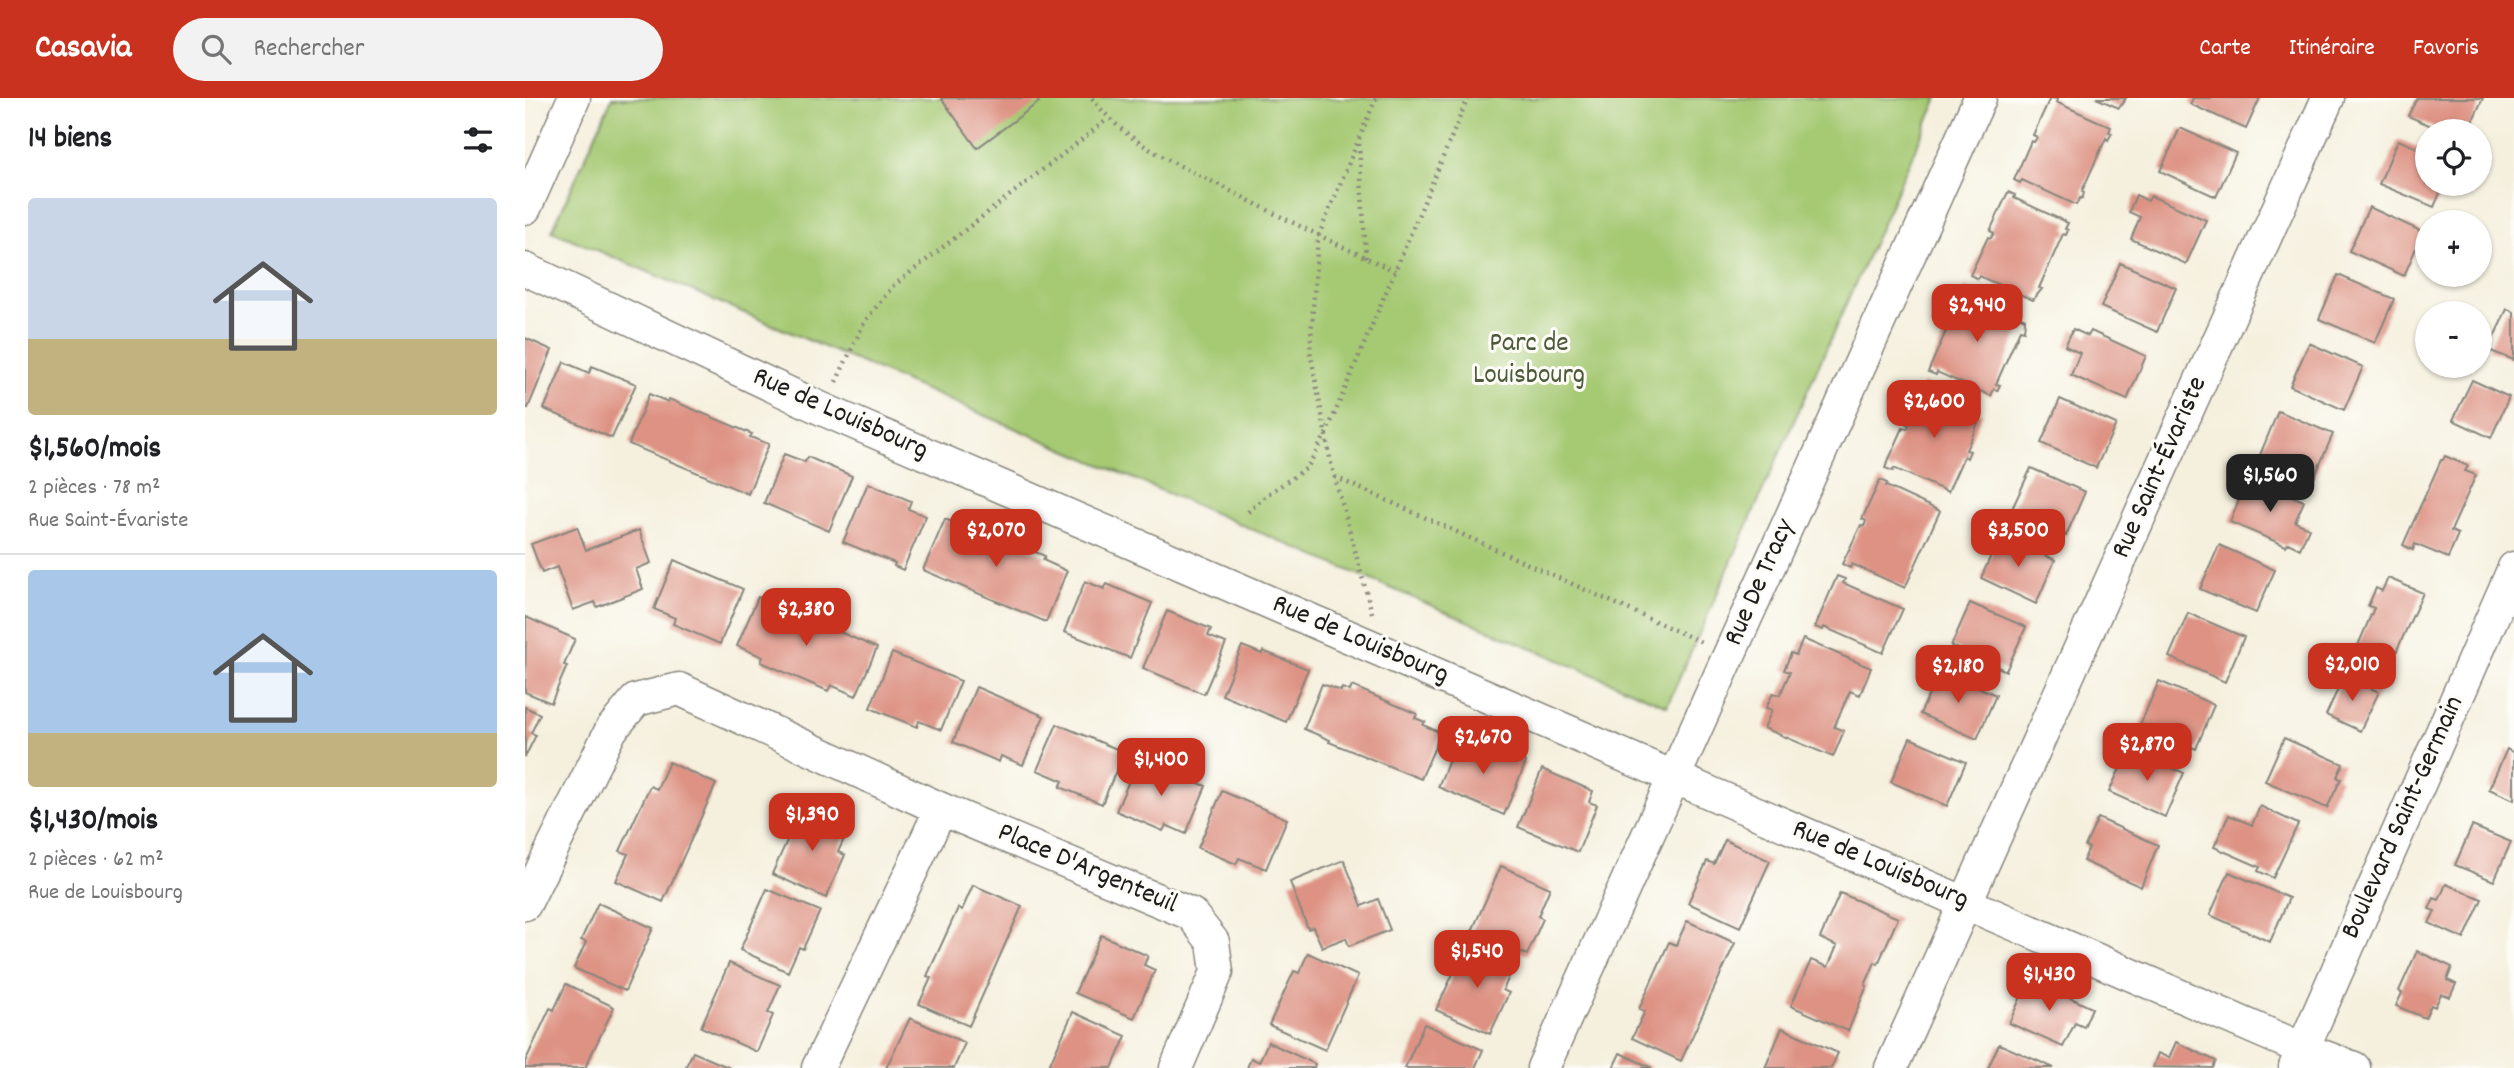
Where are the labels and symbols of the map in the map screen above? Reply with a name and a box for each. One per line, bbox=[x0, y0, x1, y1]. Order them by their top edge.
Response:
pin: $2,940 bbox=[1920, 285, 2034, 344]
park label: Parc de Louisbourg bbox=[1473, 325, 1585, 397]
street label: Rue de Louisbourg bbox=[746, 358, 934, 472]
street label: Rue Saint-Évariste bbox=[2103, 371, 2219, 565]
pin: $2,600 bbox=[1877, 380, 1991, 440]
pin: $1,560 bbox=[2213, 454, 2327, 514]
pin: $2,070 bbox=[939, 510, 1053, 569]
pin: $3,500 bbox=[1961, 510, 2075, 569]
street label: Rue De Tracy bbox=[1715, 513, 1807, 653]
street label: Rue de Louisbourg bbox=[1265, 586, 1455, 696]
pin: $2,380 bbox=[749, 588, 863, 648]
pin: $2,010 bbox=[2295, 644, 2409, 703]
pin: $2,180 bbox=[1901, 646, 2015, 705]
street label: Boulevard Saint-Germain bbox=[2332, 690, 2476, 946]
pin: $2,670 bbox=[1426, 716, 1540, 776]
pin: $2,870 bbox=[2090, 724, 2204, 783]
pin: $1,400 bbox=[1104, 738, 1218, 798]
pin: $1,390 bbox=[755, 794, 869, 853]
street label: Rue de Louisbourg bbox=[1785, 811, 1975, 921]
street label: Place D'Argenteuil bbox=[991, 814, 1184, 926]
pin: $1,540 bbox=[1420, 930, 1534, 990]
pin: $1,430 bbox=[1992, 954, 2106, 1013]

